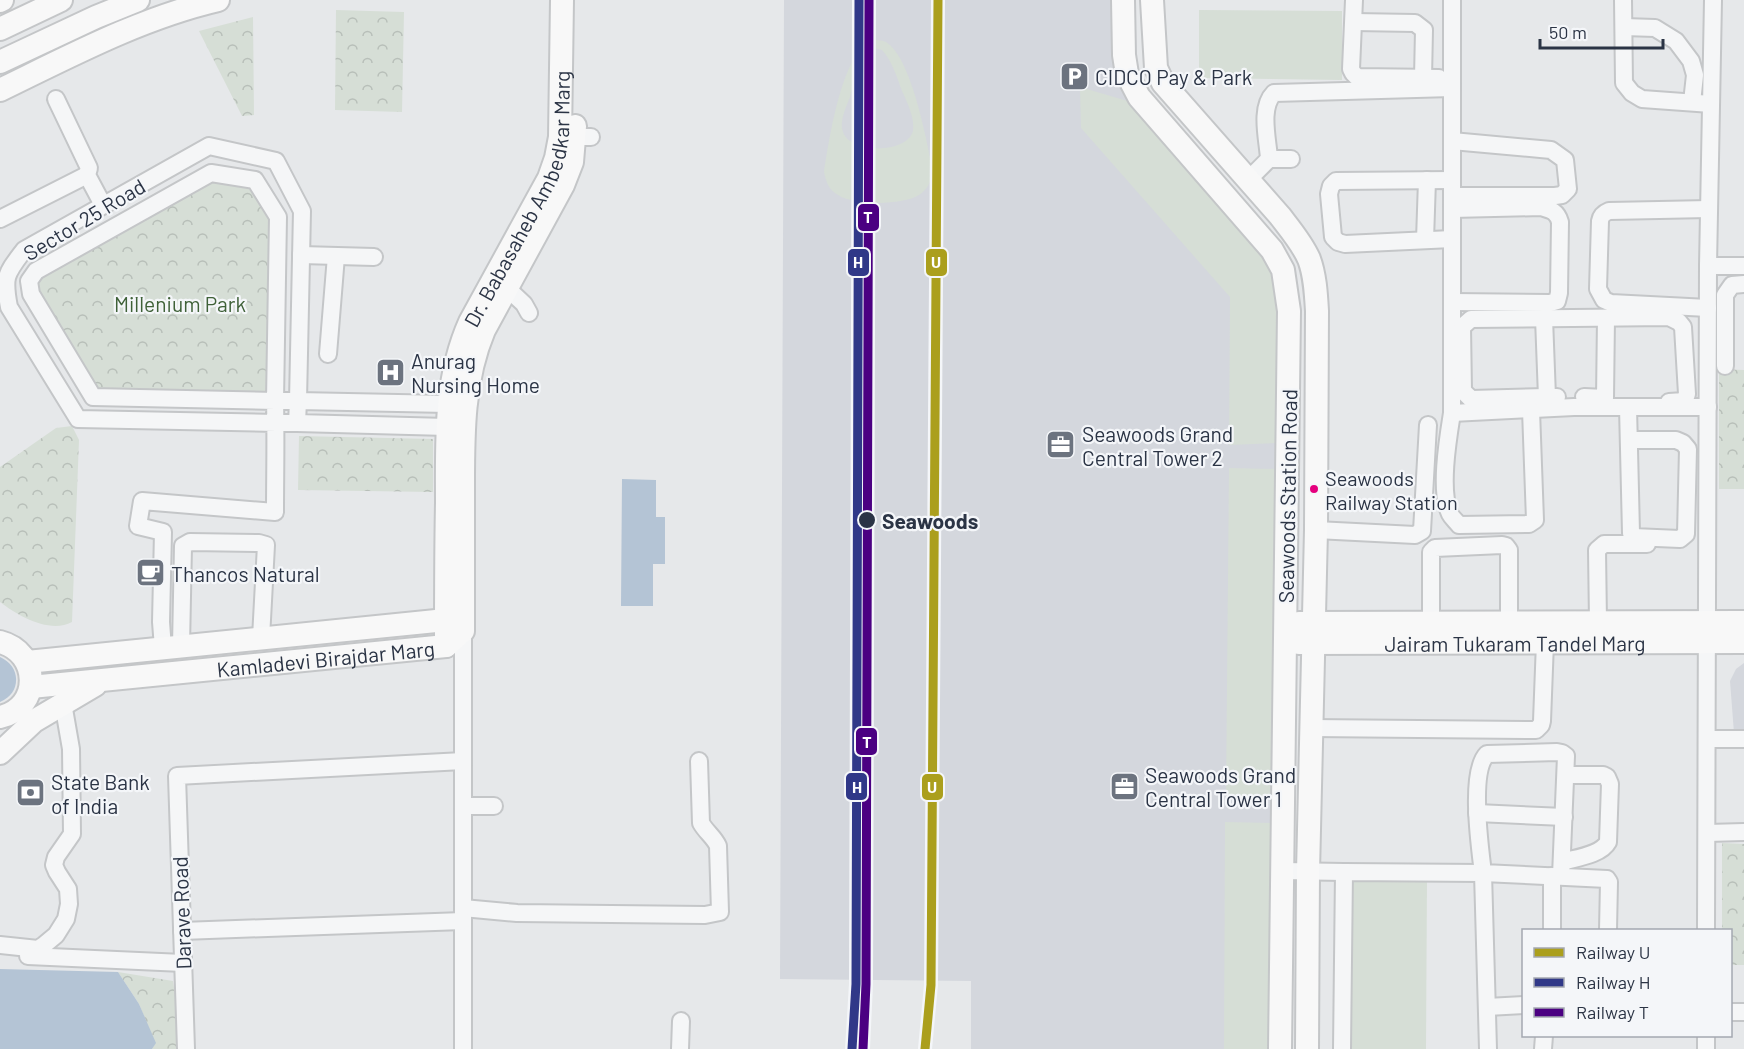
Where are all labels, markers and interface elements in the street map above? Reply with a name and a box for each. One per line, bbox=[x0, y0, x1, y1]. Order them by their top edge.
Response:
scale bar bbox=[1540, 12, 1663, 50]
text: 50 m bbox=[1549, 21, 1587, 43]
parking icon: CIDCO Pay & Park bbox=[1058, 60, 1090, 92]
place label: CIDCO Pay & Park bbox=[1095, 64, 1252, 89]
street label: Dr. Babasaheb Ambedkar Marg bbox=[458, 70, 573, 331]
street label: Sector 25 Road bbox=[19, 173, 149, 265]
line badge: T bbox=[857, 203, 880, 232]
text: T bbox=[863, 207, 873, 226]
line badge: H bbox=[847, 248, 870, 277]
line badge: U bbox=[925, 248, 948, 277]
text: H bbox=[853, 252, 863, 271]
text: U bbox=[931, 252, 941, 271]
park label: Millenium Park bbox=[114, 291, 246, 316]
place label: Anurag Nursing Home bbox=[411, 348, 540, 397]
hospital icon: Anurag Nursing Home bbox=[374, 356, 406, 388]
street label: Seawoods Station Road bbox=[1273, 389, 1301, 603]
place label: Seawoods Grand Central Tower 2 bbox=[1082, 421, 1233, 470]
office icon: Seawoods Grand Central Tower 2 bbox=[1045, 429, 1077, 461]
place label: Seawoods Railway Station bbox=[1325, 466, 1458, 514]
marker: Seawoods Railway Station bbox=[1308, 483, 1320, 495]
place label: Seawoods bbox=[882, 508, 978, 533]
marker: Seawoods bbox=[857, 510, 877, 530]
cafe icon: Thancos Natural bbox=[134, 557, 166, 589]
place label: Thancos Natural bbox=[171, 561, 320, 586]
street label: Jairam Tukaram Tandel Marg bbox=[1384, 630, 1646, 655]
street label: Kamladevi Birajdar Marg bbox=[215, 635, 436, 681]
line badge: T bbox=[855, 727, 878, 756]
text: T bbox=[862, 732, 872, 751]
place label: Seawoods Grand Central Tower 1 bbox=[1145, 762, 1296, 811]
place label: State Bank of India bbox=[51, 769, 150, 818]
office icon: Seawoods Grand Central Tower 1 bbox=[1108, 770, 1140, 802]
line badge: H bbox=[845, 772, 868, 801]
line badge: U bbox=[921, 773, 944, 801]
bank icon: State Bank of India bbox=[14, 777, 46, 809]
text: H bbox=[852, 777, 862, 796]
text: U bbox=[927, 777, 937, 796]
street label: Darave Road bbox=[167, 856, 195, 970]
legend bbox=[1522, 929, 1732, 1037]
text: Railway U bbox=[1576, 941, 1650, 963]
text: Railway H bbox=[1576, 971, 1650, 993]
text: Railway T bbox=[1576, 1001, 1649, 1023]

